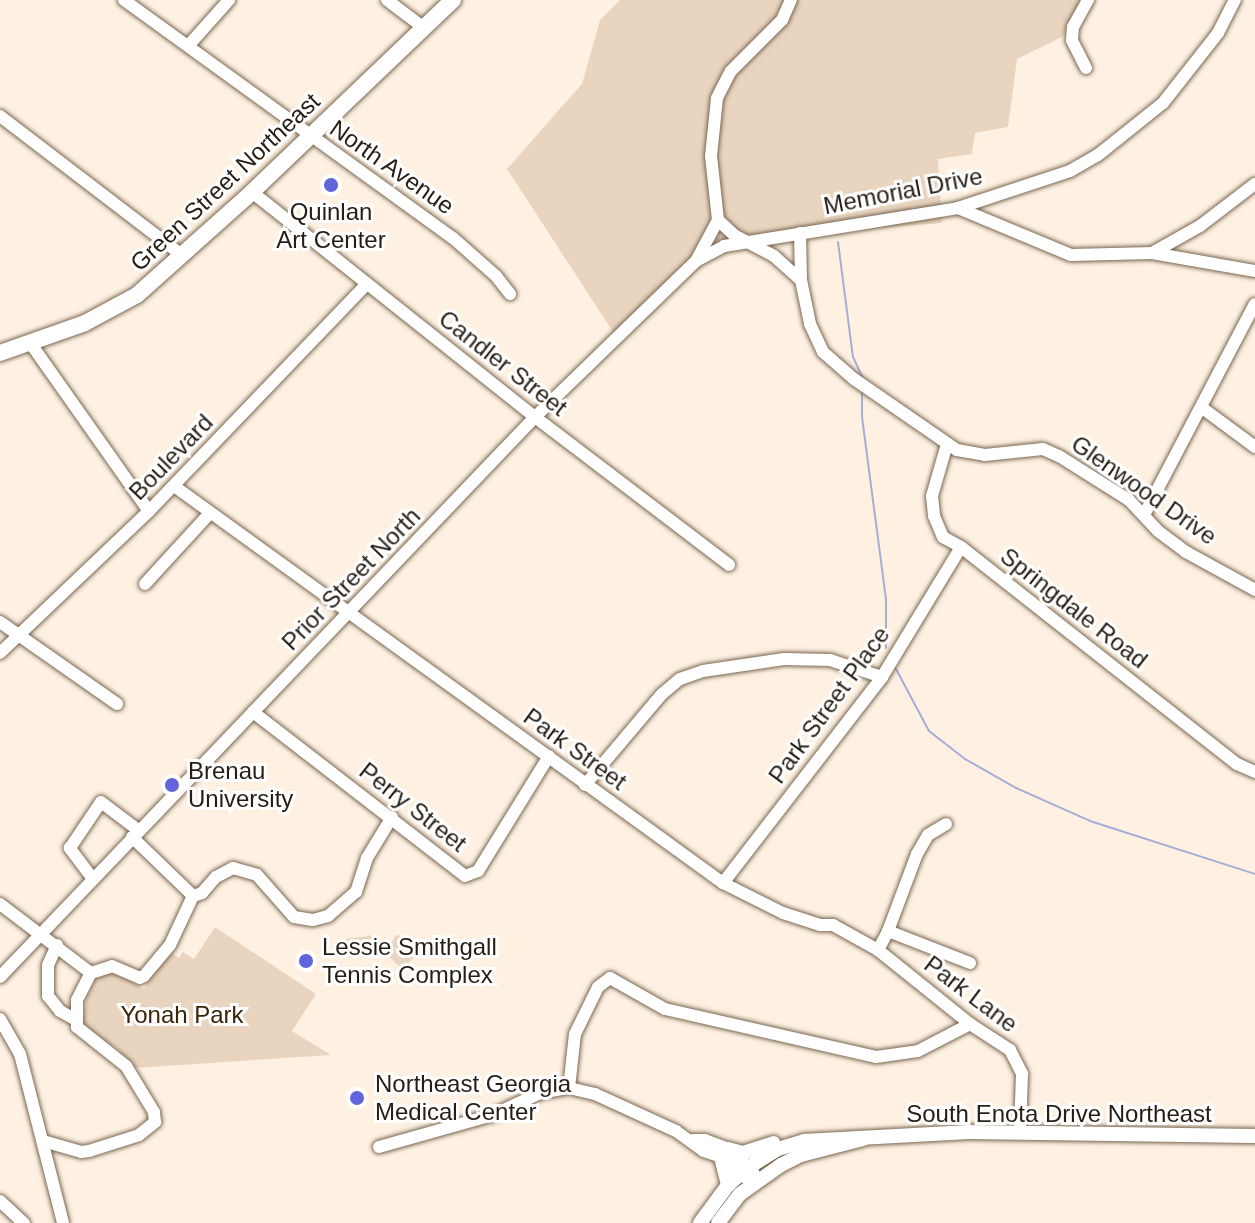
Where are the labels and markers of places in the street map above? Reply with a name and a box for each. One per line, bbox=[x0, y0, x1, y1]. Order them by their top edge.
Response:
marker: Quinlan Art Center bbox=[322, 176, 340, 194]
place label: Quinlan Art Center bbox=[276, 198, 386, 254]
place label: Brenau University bbox=[188, 757, 293, 813]
marker: Brenau University bbox=[163, 776, 181, 794]
place label: Lessie Smithgall Tennis Complex bbox=[322, 933, 497, 989]
marker: Lessie Smithgall Tennis Complex bbox=[297, 952, 315, 970]
place label: Northeast Georgia Medical Center bbox=[375, 1070, 571, 1126]
marker: Northeast Georgia Medical Center bbox=[346, 1087, 368, 1109]

